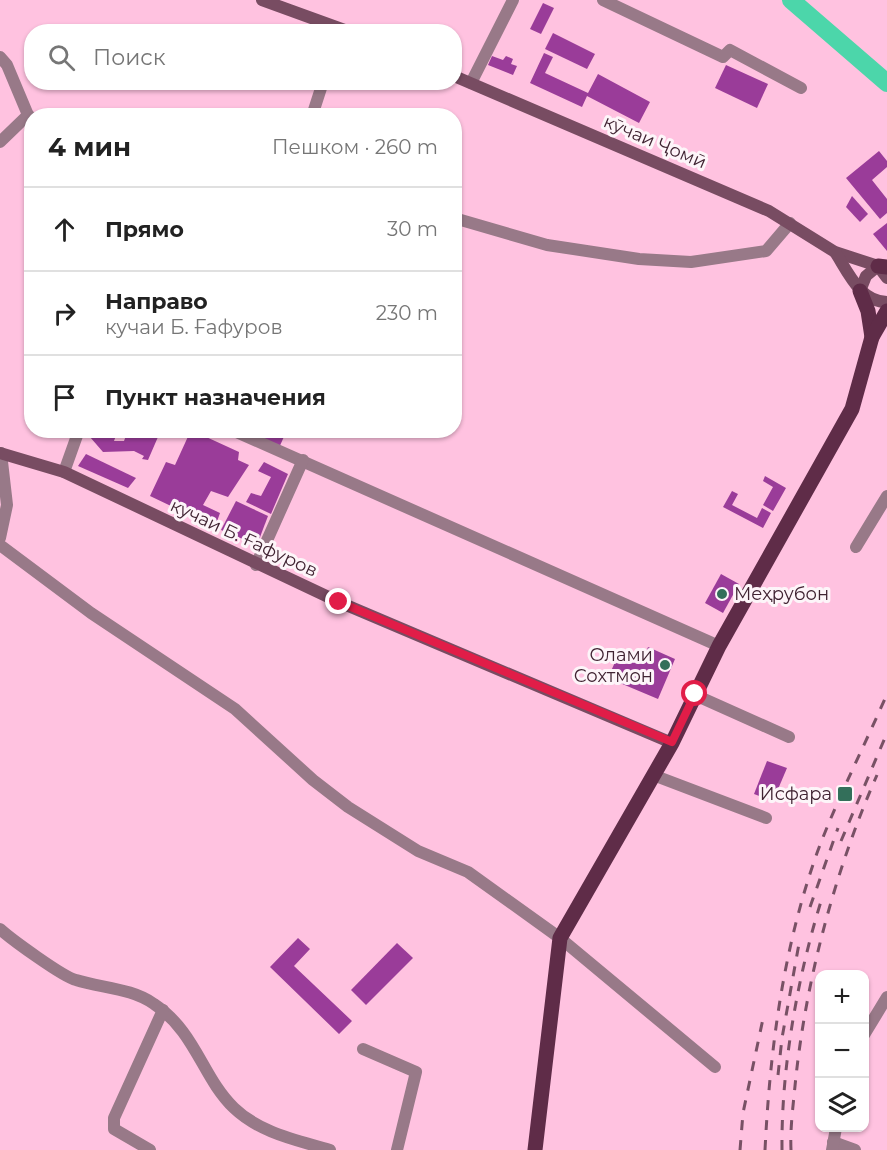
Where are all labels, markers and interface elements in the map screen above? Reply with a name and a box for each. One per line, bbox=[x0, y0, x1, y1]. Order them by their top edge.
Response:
search box bbox=[24, 24, 462, 90]
icon: search bbox=[45, 41, 78, 74]
text: Поиск bbox=[93, 44, 165, 71]
street label: кӯчаи Ҷомӣ bbox=[600, 110, 710, 174]
text: 4 мин bbox=[48, 131, 131, 163]
text: Пешком · 260 m bbox=[272, 135, 438, 159]
icon: ahead bbox=[48, 213, 81, 246]
text: Прямо bbox=[105, 216, 184, 243]
text: 30 m bbox=[387, 217, 438, 241]
text: Направо bbox=[105, 288, 208, 315]
icon: right bbox=[48, 297, 81, 330]
text: 230 m bbox=[376, 301, 438, 325]
text: кучаи Б. Ғафуров bbox=[105, 315, 283, 339]
icon: arrive bbox=[48, 381, 81, 414]
text: Пункт назначения bbox=[105, 384, 326, 411]
street label: кучаи Б. Ғафуров bbox=[167, 494, 321, 582]
place label: Меҳрубон bbox=[734, 583, 829, 605]
marker: Меҳрубон bbox=[715, 587, 729, 601]
route end bbox=[325, 588, 351, 614]
place label: Олами Сохтмон bbox=[574, 644, 653, 687]
marker: Олами Сохтмон bbox=[658, 658, 672, 672]
route start bbox=[681, 680, 707, 706]
place label: Исфара bbox=[760, 783, 832, 805]
marker: Исфара bbox=[836, 785, 854, 803]
map controls bbox=[815, 970, 869, 1132]
button: + bbox=[815, 970, 869, 1024]
button: − bbox=[815, 1024, 869, 1078]
button: layers bbox=[815, 1078, 869, 1132]

